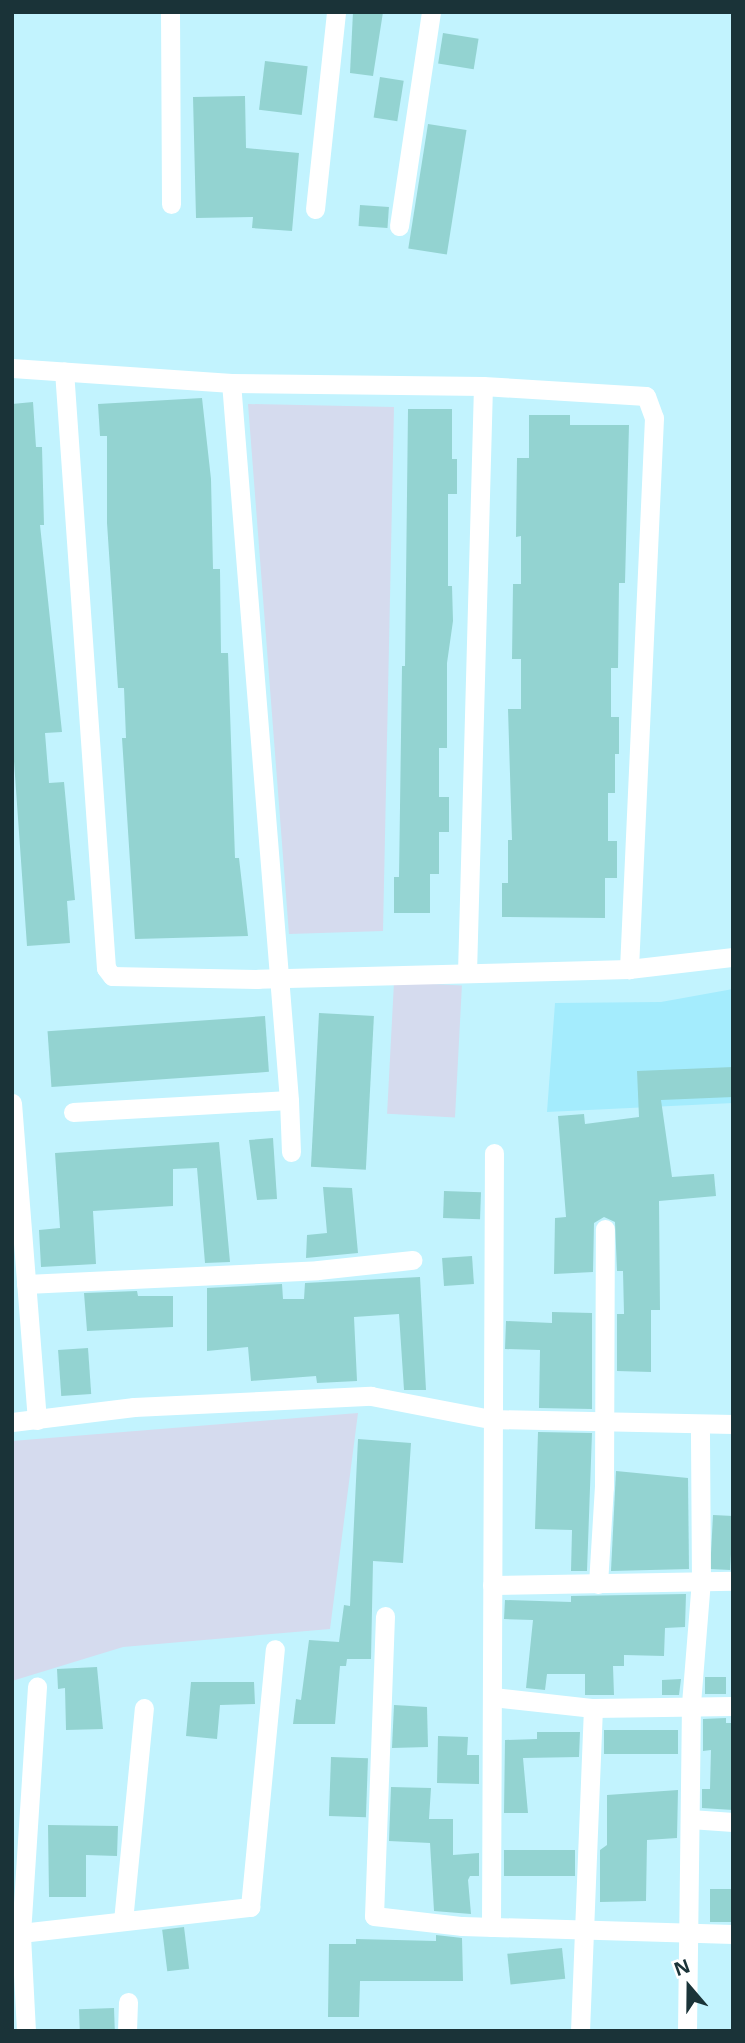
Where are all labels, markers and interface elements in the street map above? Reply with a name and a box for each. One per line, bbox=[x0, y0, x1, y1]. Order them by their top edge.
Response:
north arrow bbox=[654, 1952, 724, 2022]
text: N bbox=[670, 1952, 694, 1982]

